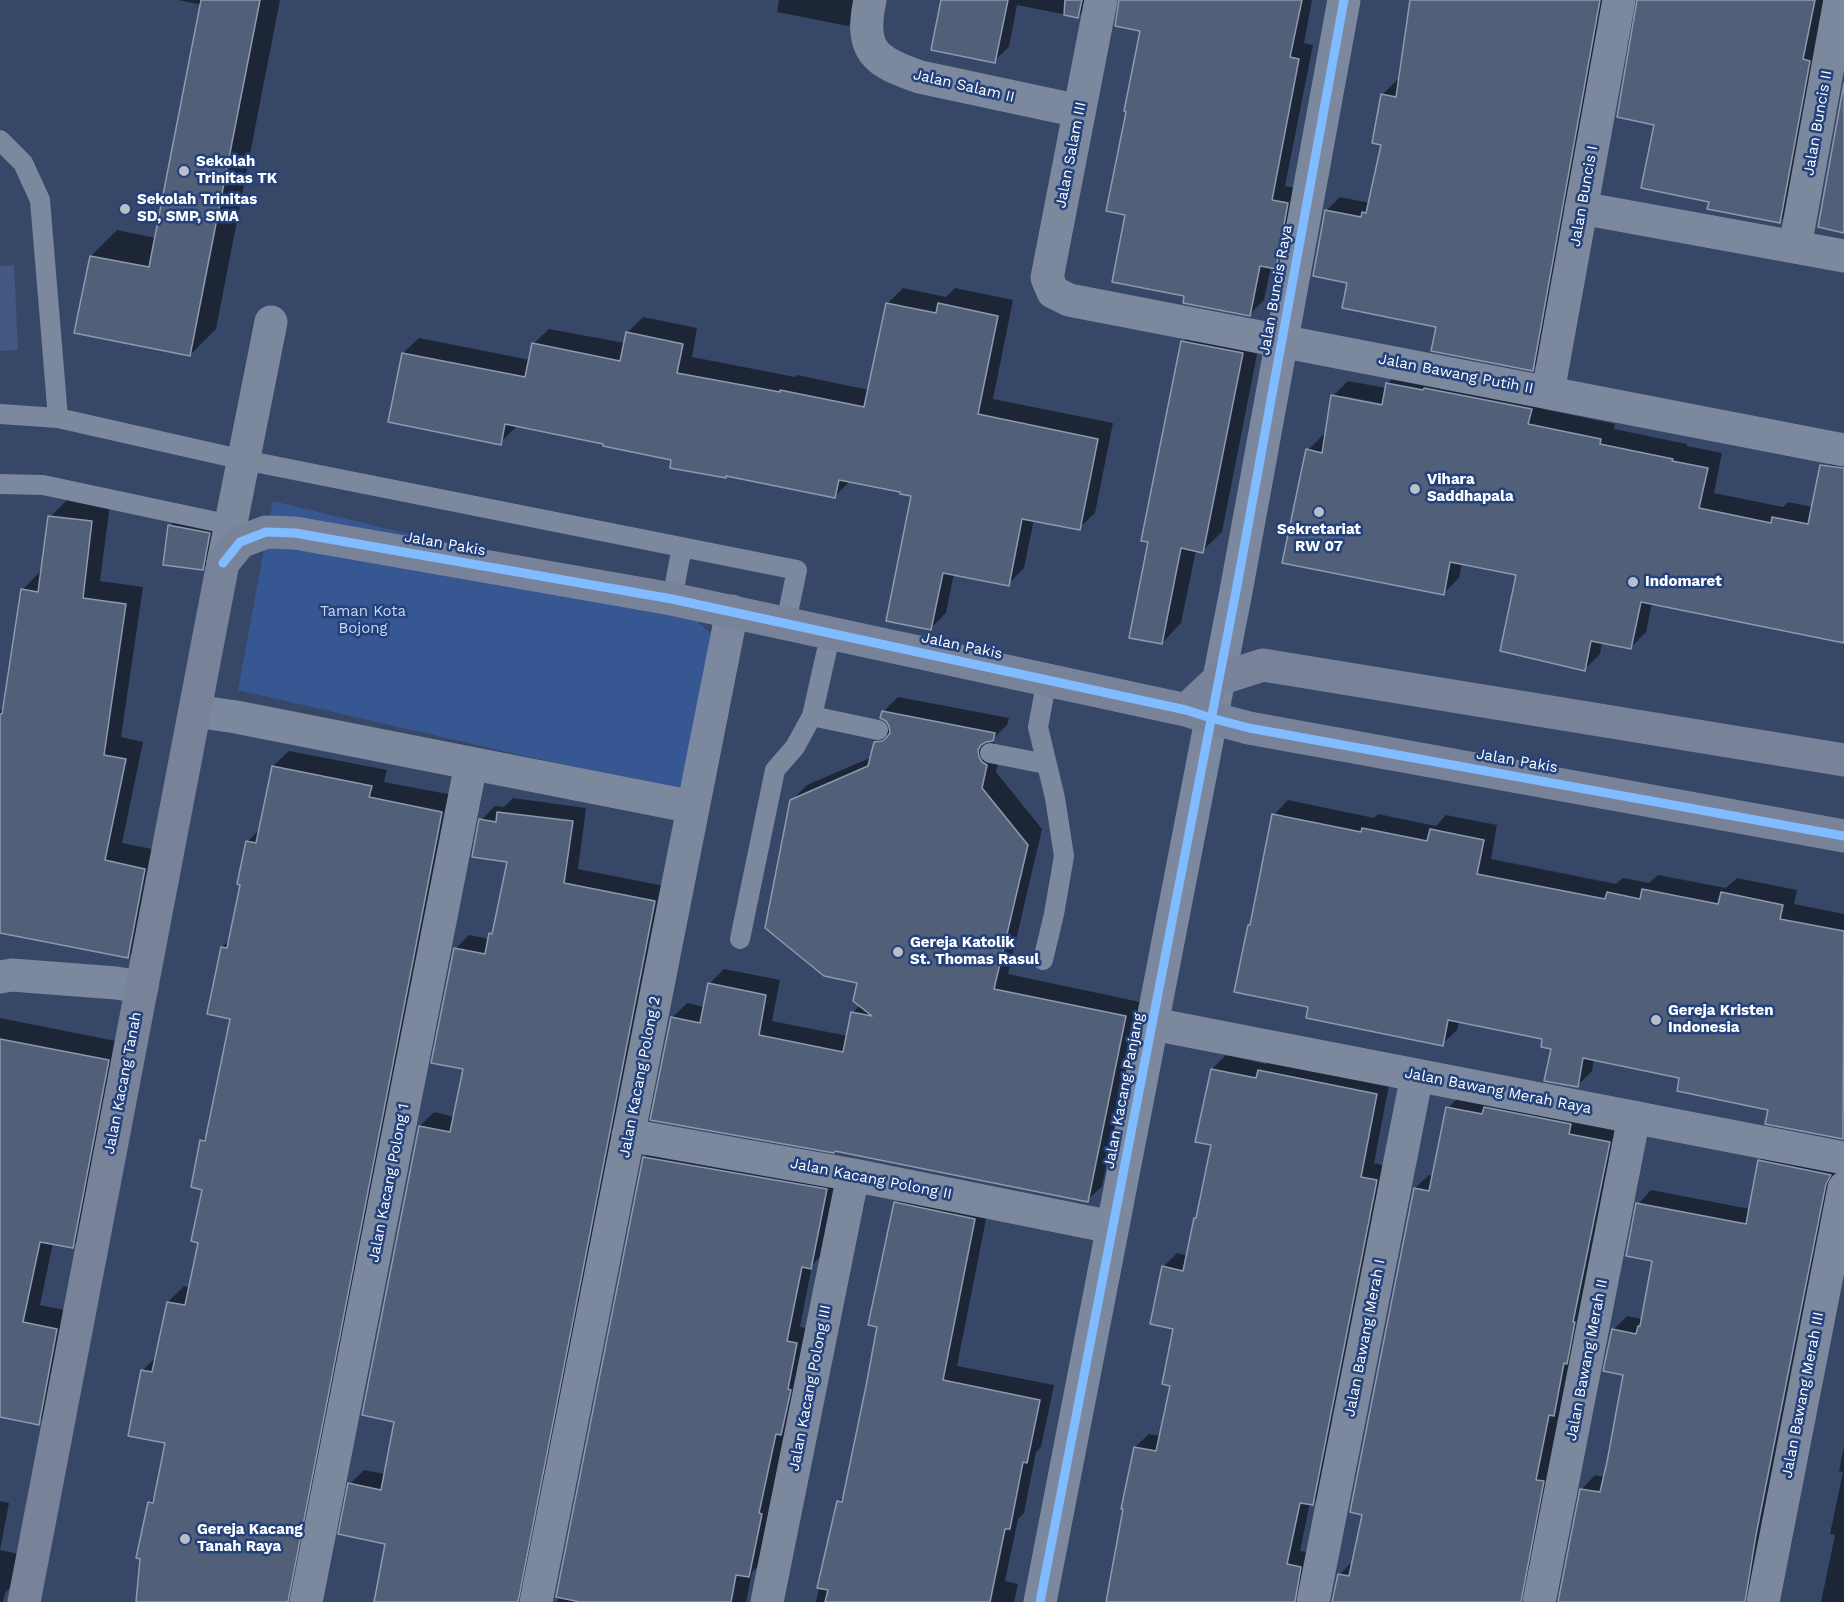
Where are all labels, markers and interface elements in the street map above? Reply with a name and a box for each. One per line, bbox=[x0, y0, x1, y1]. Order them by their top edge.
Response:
street label: Jalan Salam II bbox=[912, 66, 1016, 106]
street label: Jalan Buncis II bbox=[1800, 69, 1836, 177]
street label: Jalan Salam III bbox=[1052, 100, 1090, 210]
street label: Jalan Buncis I bbox=[1566, 144, 1602, 248]
place label: Sekolah Trinitas TK bbox=[196, 153, 277, 188]
marker: Sekolah Trinitas TK bbox=[177, 164, 191, 178]
place label: Sekolah Trinitas SD, SMP, SMA bbox=[137, 191, 257, 226]
marker: Sekolah Trinitas SD, SMP, SMA bbox=[118, 202, 132, 216]
street label: Jalan Buncis Raya bbox=[1256, 223, 1296, 357]
street label: Jalan Bawang Putih II bbox=[1377, 350, 1535, 398]
place label: Vihara Saddhapala bbox=[1427, 471, 1514, 506]
marker: Vihara Saddhapala bbox=[1408, 482, 1422, 496]
marker: Sekretariat RW 07 bbox=[1312, 505, 1326, 519]
place label: Sekretariat RW 07 bbox=[1277, 521, 1361, 556]
street label: Jalan Pakis bbox=[403, 528, 487, 560]
place label: Indomaret bbox=[1645, 573, 1722, 591]
marker: Indomaret bbox=[1626, 575, 1640, 589]
park label: Taman Kota Bojong bbox=[320, 603, 406, 638]
street label: Jalan Pakis bbox=[920, 629, 1004, 663]
street label: Jalan Pakis bbox=[1475, 745, 1559, 777]
place label: Gereja Katolik St. Thomas Rasul bbox=[910, 934, 1039, 969]
marker: Gereja Katolik St. Thomas Rasul bbox=[891, 945, 905, 959]
street label: Jalan Kacang Polong 2 bbox=[615, 995, 665, 1159]
place label: Gereja Kristen Indonesia bbox=[1668, 1002, 1774, 1037]
street label: Jalan Kacang Tanah bbox=[100, 1010, 146, 1156]
street label: Jalan Kacang Panjang bbox=[1100, 1012, 1148, 1170]
marker: Gereja Kristen Indonesia bbox=[1649, 1013, 1663, 1027]
street label: Jalan Bawang Merah Raya bbox=[1403, 1064, 1593, 1118]
street label: Jalan Kacang Polong 1 bbox=[365, 1102, 413, 1264]
street label: Jalan Kacang Polong II bbox=[789, 1154, 953, 1204]
street label: Jalan Bawang Merah I bbox=[1341, 1258, 1389, 1418]
street label: Jalan Bawang Merah II bbox=[1562, 1278, 1612, 1442]
street label: Jalan Kacang Polong III bbox=[785, 1303, 835, 1473]
street label: Jalan Bawang Merah III bbox=[1778, 1310, 1828, 1480]
place label: Gereja Kacang Tanah Raya bbox=[197, 1521, 303, 1556]
marker: Gereja Kacang Tanah Raya bbox=[178, 1532, 192, 1546]

